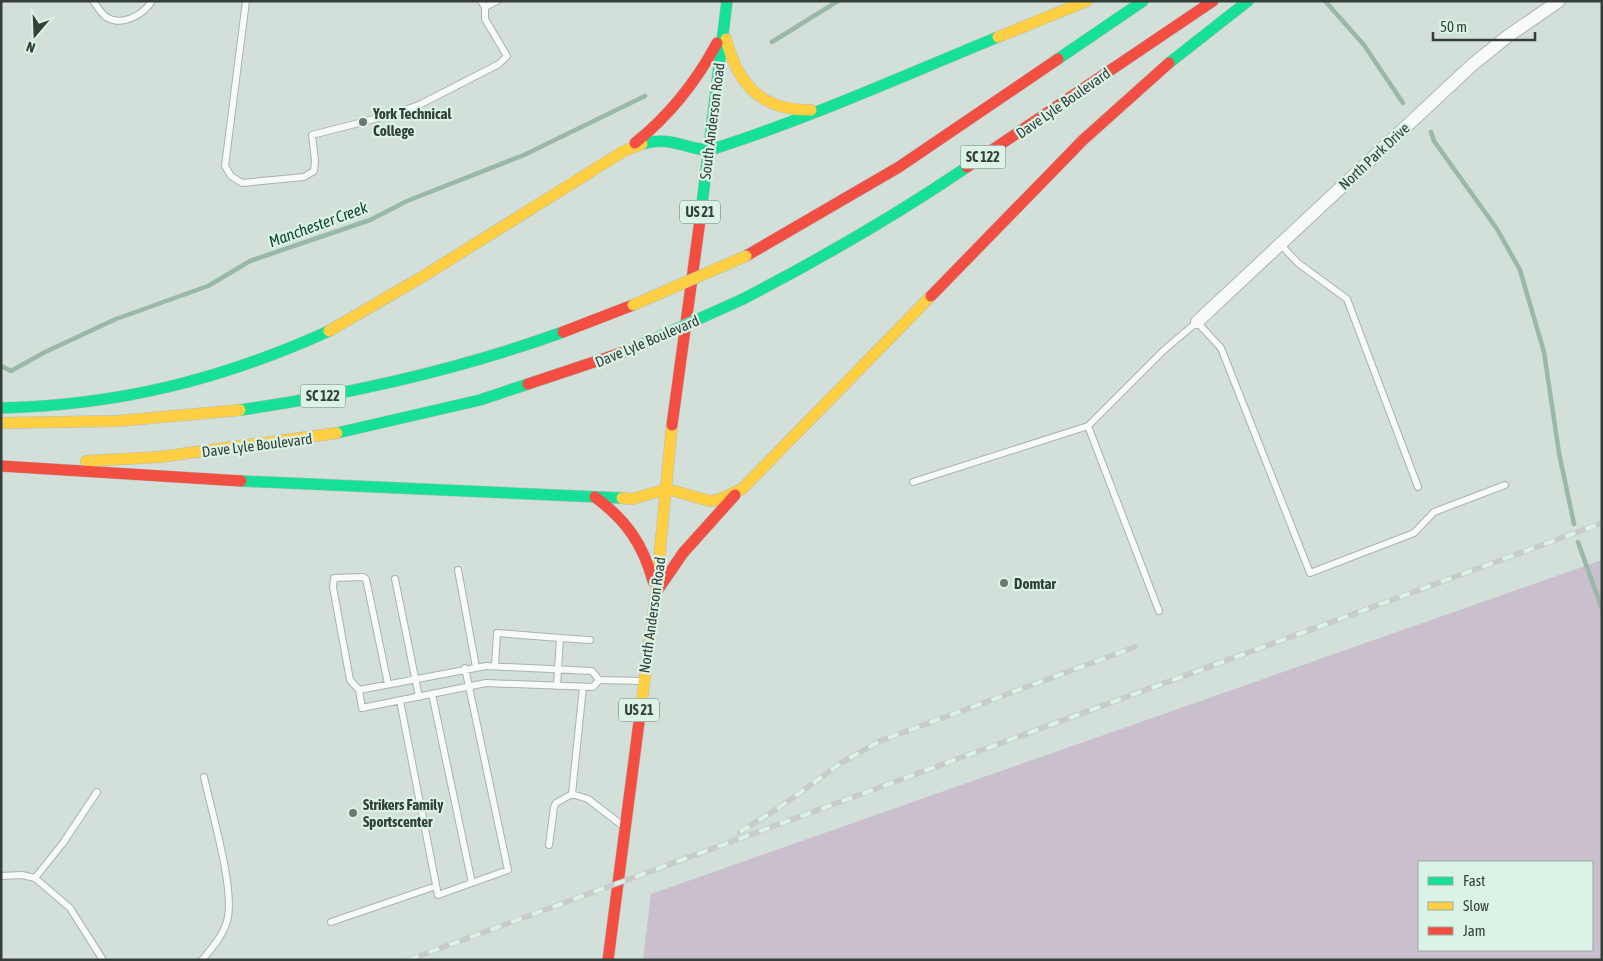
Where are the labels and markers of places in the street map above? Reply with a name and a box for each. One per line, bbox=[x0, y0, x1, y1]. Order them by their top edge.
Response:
place label: York Technical College bbox=[372, 105, 452, 139]
marker: York Technical College bbox=[357, 116, 369, 128]
place label: Domtar bbox=[1014, 575, 1057, 592]
marker: Domtar bbox=[998, 577, 1010, 589]
place label: Strikers Family Sportscenter bbox=[363, 796, 444, 830]
marker: Strikers Family Sportscenter bbox=[347, 807, 359, 819]

